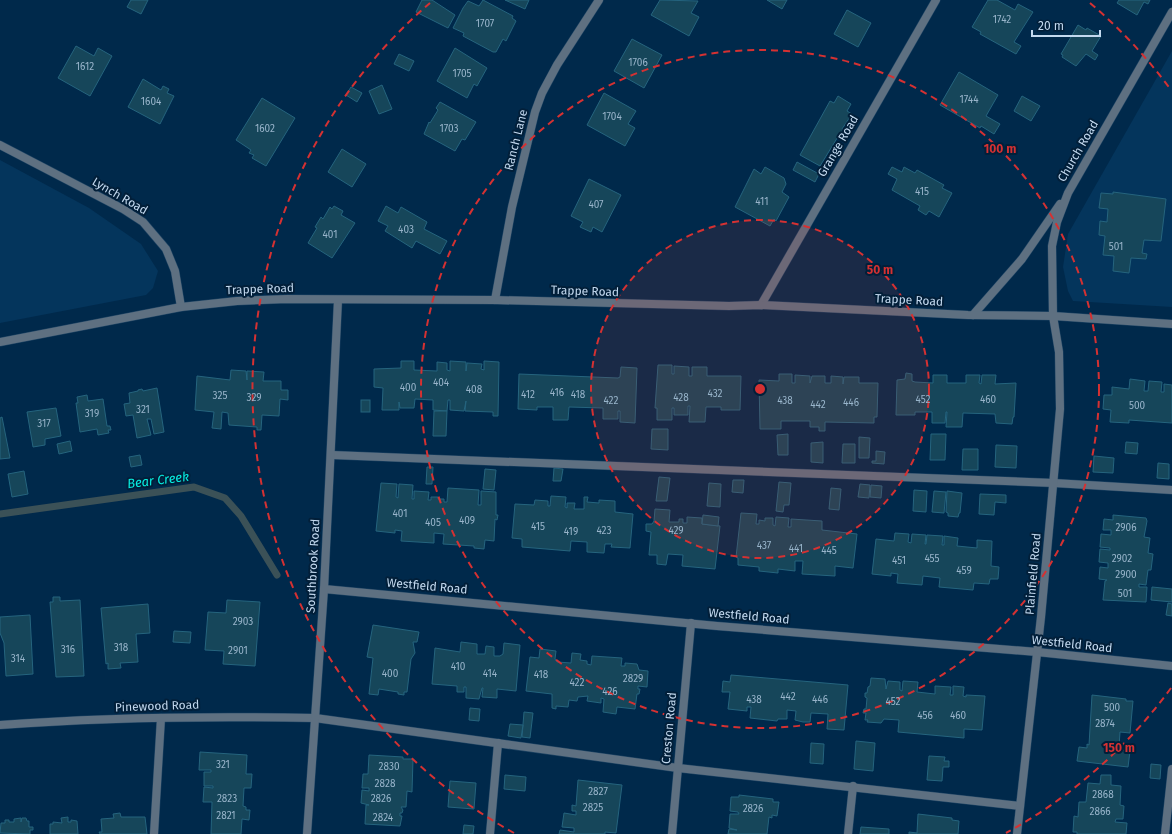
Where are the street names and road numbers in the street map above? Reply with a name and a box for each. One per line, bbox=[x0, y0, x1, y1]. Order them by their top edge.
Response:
street label: Ranch Lane bbox=[502, 108, 530, 172]
street label: Grange Road bbox=[815, 113, 861, 179]
street label: Church Road bbox=[1055, 118, 1101, 184]
street label: Lynch Road bbox=[90, 175, 150, 217]
street label: Trappe Road bbox=[226, 281, 294, 297]
street label: Trappe Road bbox=[551, 283, 619, 299]
street label: Trappe Road bbox=[875, 291, 943, 309]
street label: Southbrook Road bbox=[304, 519, 322, 613]
street label: Plainfield Road bbox=[1022, 532, 1044, 616]
street label: Westfield Road bbox=[386, 575, 468, 597]
street label: Westfield Road bbox=[708, 605, 790, 627]
street label: Westfield Road bbox=[1031, 633, 1113, 655]
street label: Creston Road bbox=[659, 692, 679, 764]
street label: Pinewood Road bbox=[114, 698, 200, 714]

